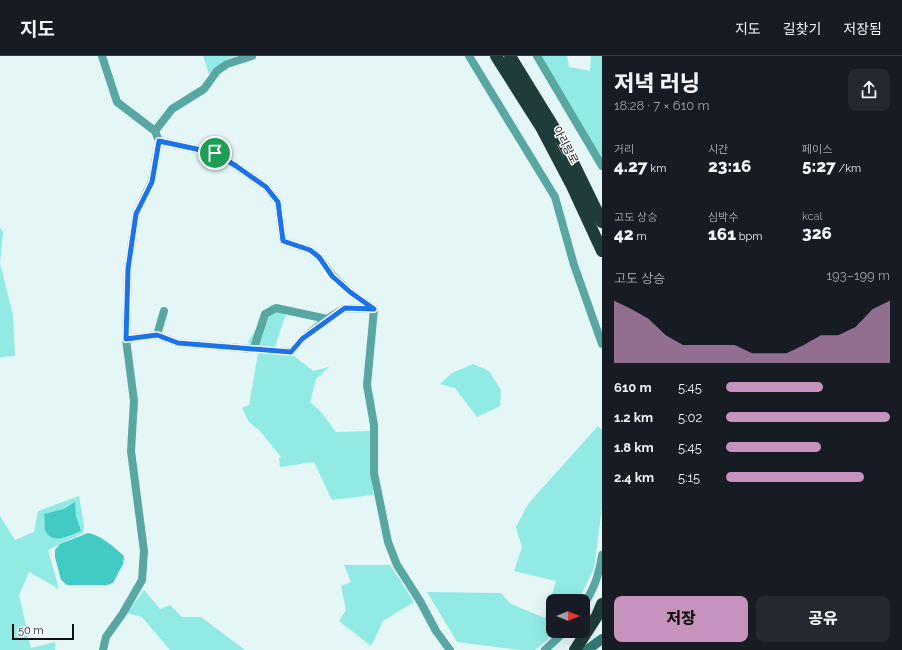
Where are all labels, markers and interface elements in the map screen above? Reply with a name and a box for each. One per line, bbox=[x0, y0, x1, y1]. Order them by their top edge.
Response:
text: 지도 bbox=[20, 18, 55, 40]
text: 지도 bbox=[735, 21, 761, 37]
text: 길찾기 bbox=[783, 21, 821, 37]
text: 저장됨 bbox=[843, 21, 882, 37]
button: share bbox=[848, 69, 890, 111]
text: 저녁 러닝 bbox=[614, 70, 700, 96]
text: 18:28 · 7 × 610 m bbox=[614, 98, 709, 113]
street label: 아리랑로 bbox=[550, 124, 581, 166]
pin bbox=[198, 136, 232, 170]
icon: arrive bbox=[204, 142, 226, 164]
text: 거리 bbox=[614, 143, 634, 156]
text: 시간 bbox=[708, 143, 728, 156]
text: 페이스 bbox=[802, 143, 832, 156]
text: 4.27 bbox=[614, 156, 648, 176]
text: 23:16 bbox=[708, 156, 751, 176]
text: 5:27 bbox=[802, 156, 836, 176]
text: km bbox=[648, 162, 666, 175]
text: /km bbox=[836, 162, 861, 175]
text: kcal bbox=[802, 210, 823, 223]
text: 고도 상승 bbox=[614, 211, 657, 224]
text: 심박수 bbox=[708, 211, 738, 224]
text: 326 bbox=[802, 223, 832, 243]
text: 42 bbox=[614, 224, 634, 244]
text: 161 bbox=[708, 224, 736, 244]
text: m bbox=[634, 230, 647, 243]
text: bpm bbox=[736, 230, 762, 243]
text: 193–199 m bbox=[826, 268, 890, 283]
text: 고도 상승 bbox=[614, 271, 665, 286]
text: 610 m bbox=[614, 380, 652, 395]
text: 5:45 bbox=[678, 380, 702, 395]
text: 1.2 km bbox=[614, 410, 653, 425]
text: 5:02 bbox=[678, 410, 702, 425]
text: 1.8 km bbox=[614, 440, 654, 455]
text: 5:45 bbox=[678, 440, 702, 455]
text: 2.4 km bbox=[614, 470, 654, 485]
text: 5:15 bbox=[678, 470, 700, 485]
north arrow bbox=[546, 594, 590, 638]
map controls bbox=[546, 594, 590, 638]
button: 저장 bbox=[614, 596, 748, 642]
button: 공유 bbox=[756, 596, 890, 642]
scale bar bbox=[12, 622, 74, 641]
text: 50 m bbox=[18, 624, 44, 637]

